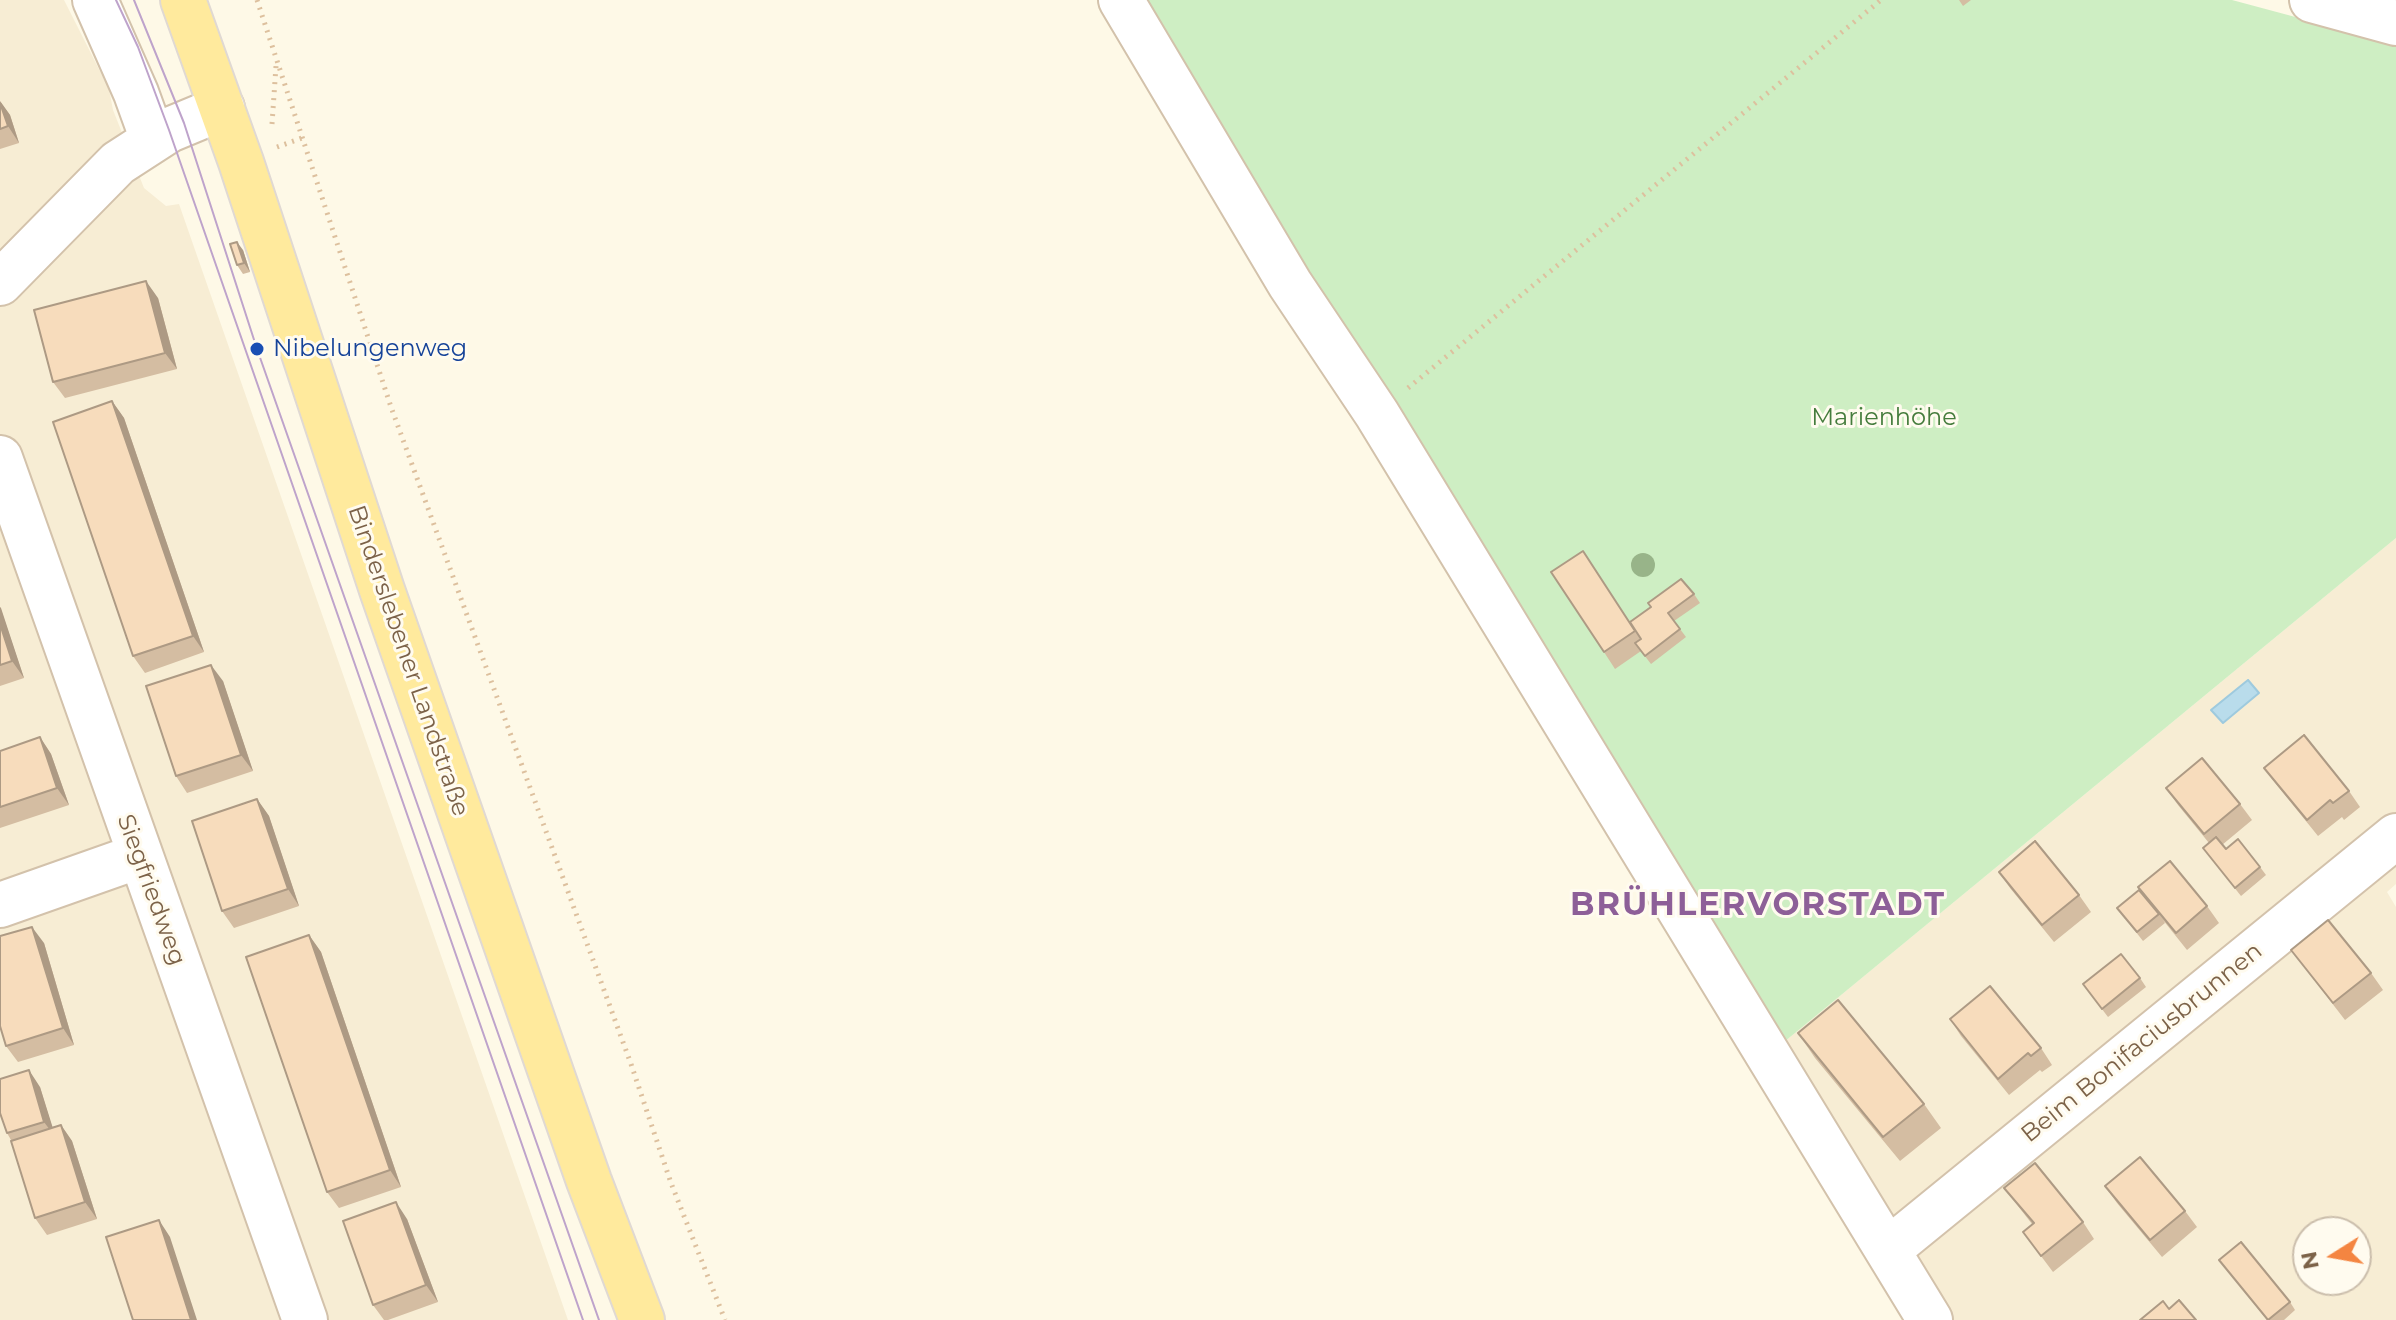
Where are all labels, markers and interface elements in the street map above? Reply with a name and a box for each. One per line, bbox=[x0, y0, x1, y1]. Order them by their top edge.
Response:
place label: Nibelungenweg bbox=[273, 335, 467, 363]
marker: Nibelungenweg bbox=[248, 340, 266, 358]
park label: Marienhöhe bbox=[1811, 404, 1957, 432]
street label: Binderslebener Landstraße bbox=[341, 502, 475, 820]
street label: Siegfriedweg bbox=[110, 811, 192, 969]
district label: BRÜHLERVORSTADT bbox=[1570, 887, 1946, 925]
street label: Beim Bonifaciusbrunnen bbox=[2016, 937, 2268, 1149]
north arrow bbox=[2292, 1216, 2372, 1296]
text: N bbox=[2295, 1249, 2325, 1272]

